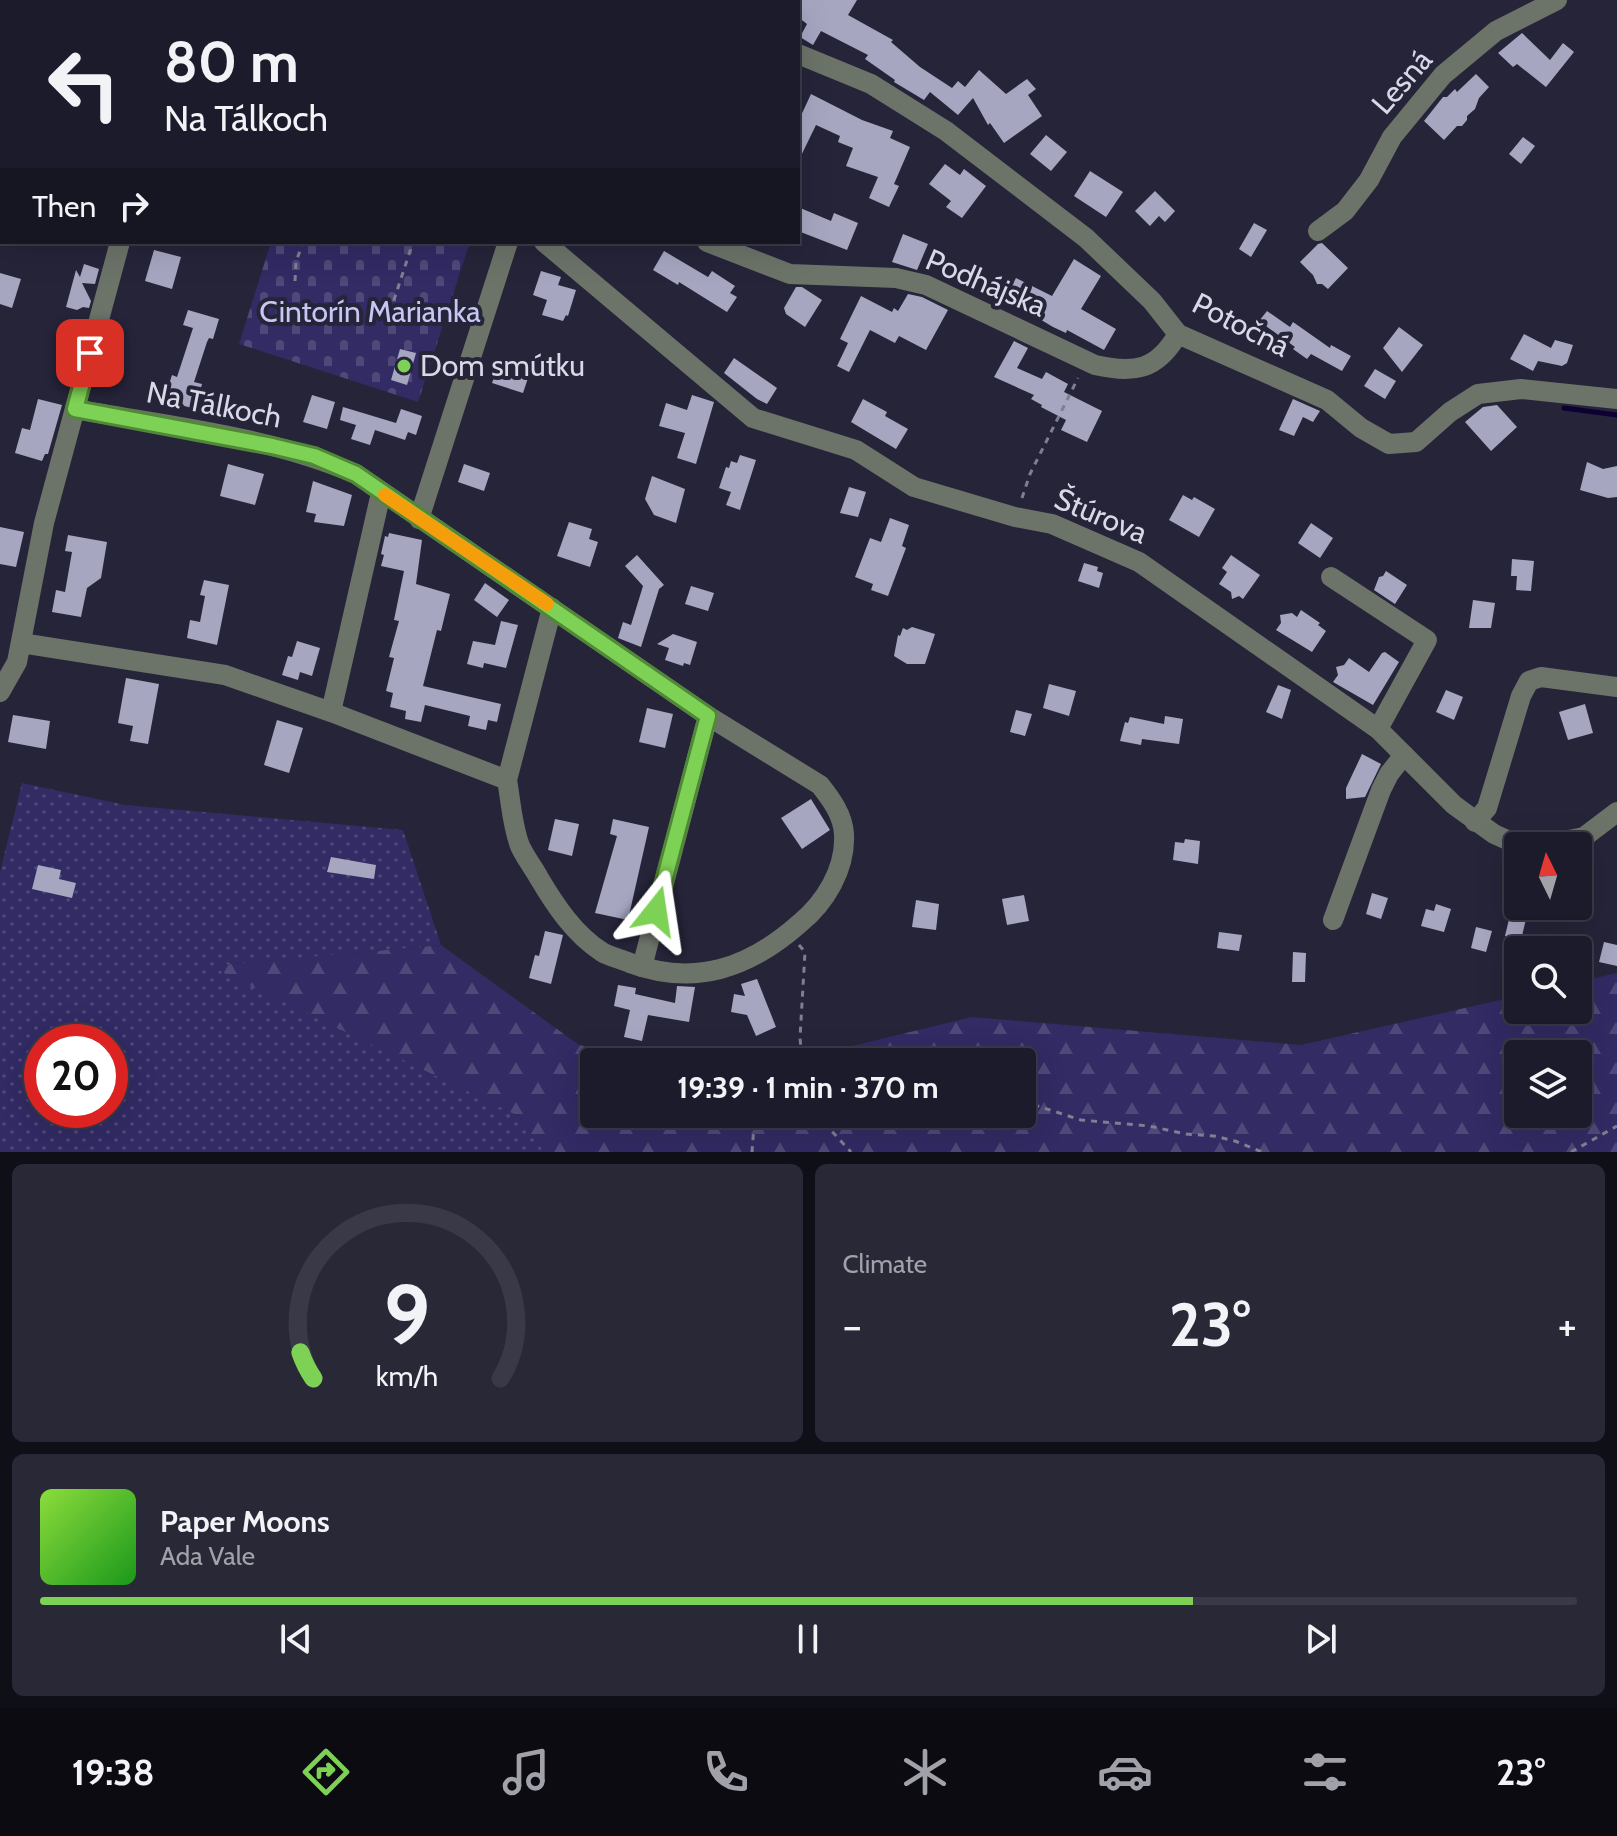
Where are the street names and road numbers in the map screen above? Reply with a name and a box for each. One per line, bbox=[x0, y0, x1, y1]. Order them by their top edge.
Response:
street label: Lesná bbox=[1363, 41, 1440, 122]
street label: Podhájska bbox=[920, 241, 1052, 325]
street label: Potočná bbox=[1186, 284, 1297, 365]
street label: Na Tálkoch bbox=[143, 373, 285, 436]
street label: Štúrova bbox=[1049, 480, 1154, 552]

